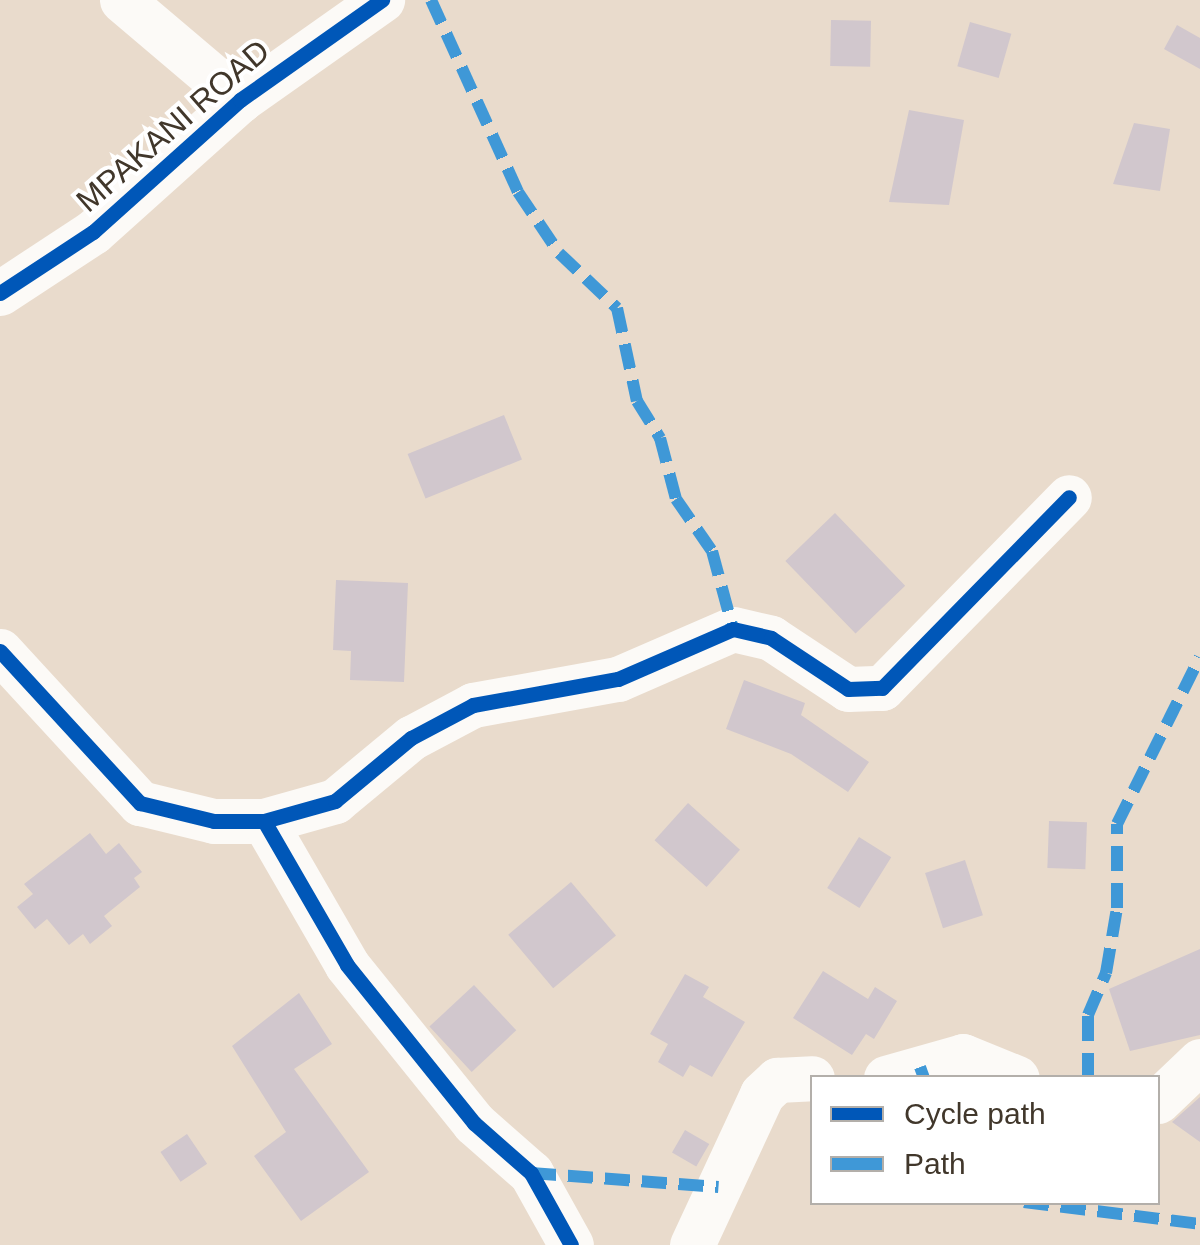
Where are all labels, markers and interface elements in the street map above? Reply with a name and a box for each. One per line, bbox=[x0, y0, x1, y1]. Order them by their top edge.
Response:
street label: MPAKANI ROAD bbox=[69, 32, 277, 220]
legend bbox=[810, 1075, 1160, 1205]
text: Cycle path bbox=[904, 1097, 1046, 1130]
text: Path bbox=[904, 1147, 966, 1180]

